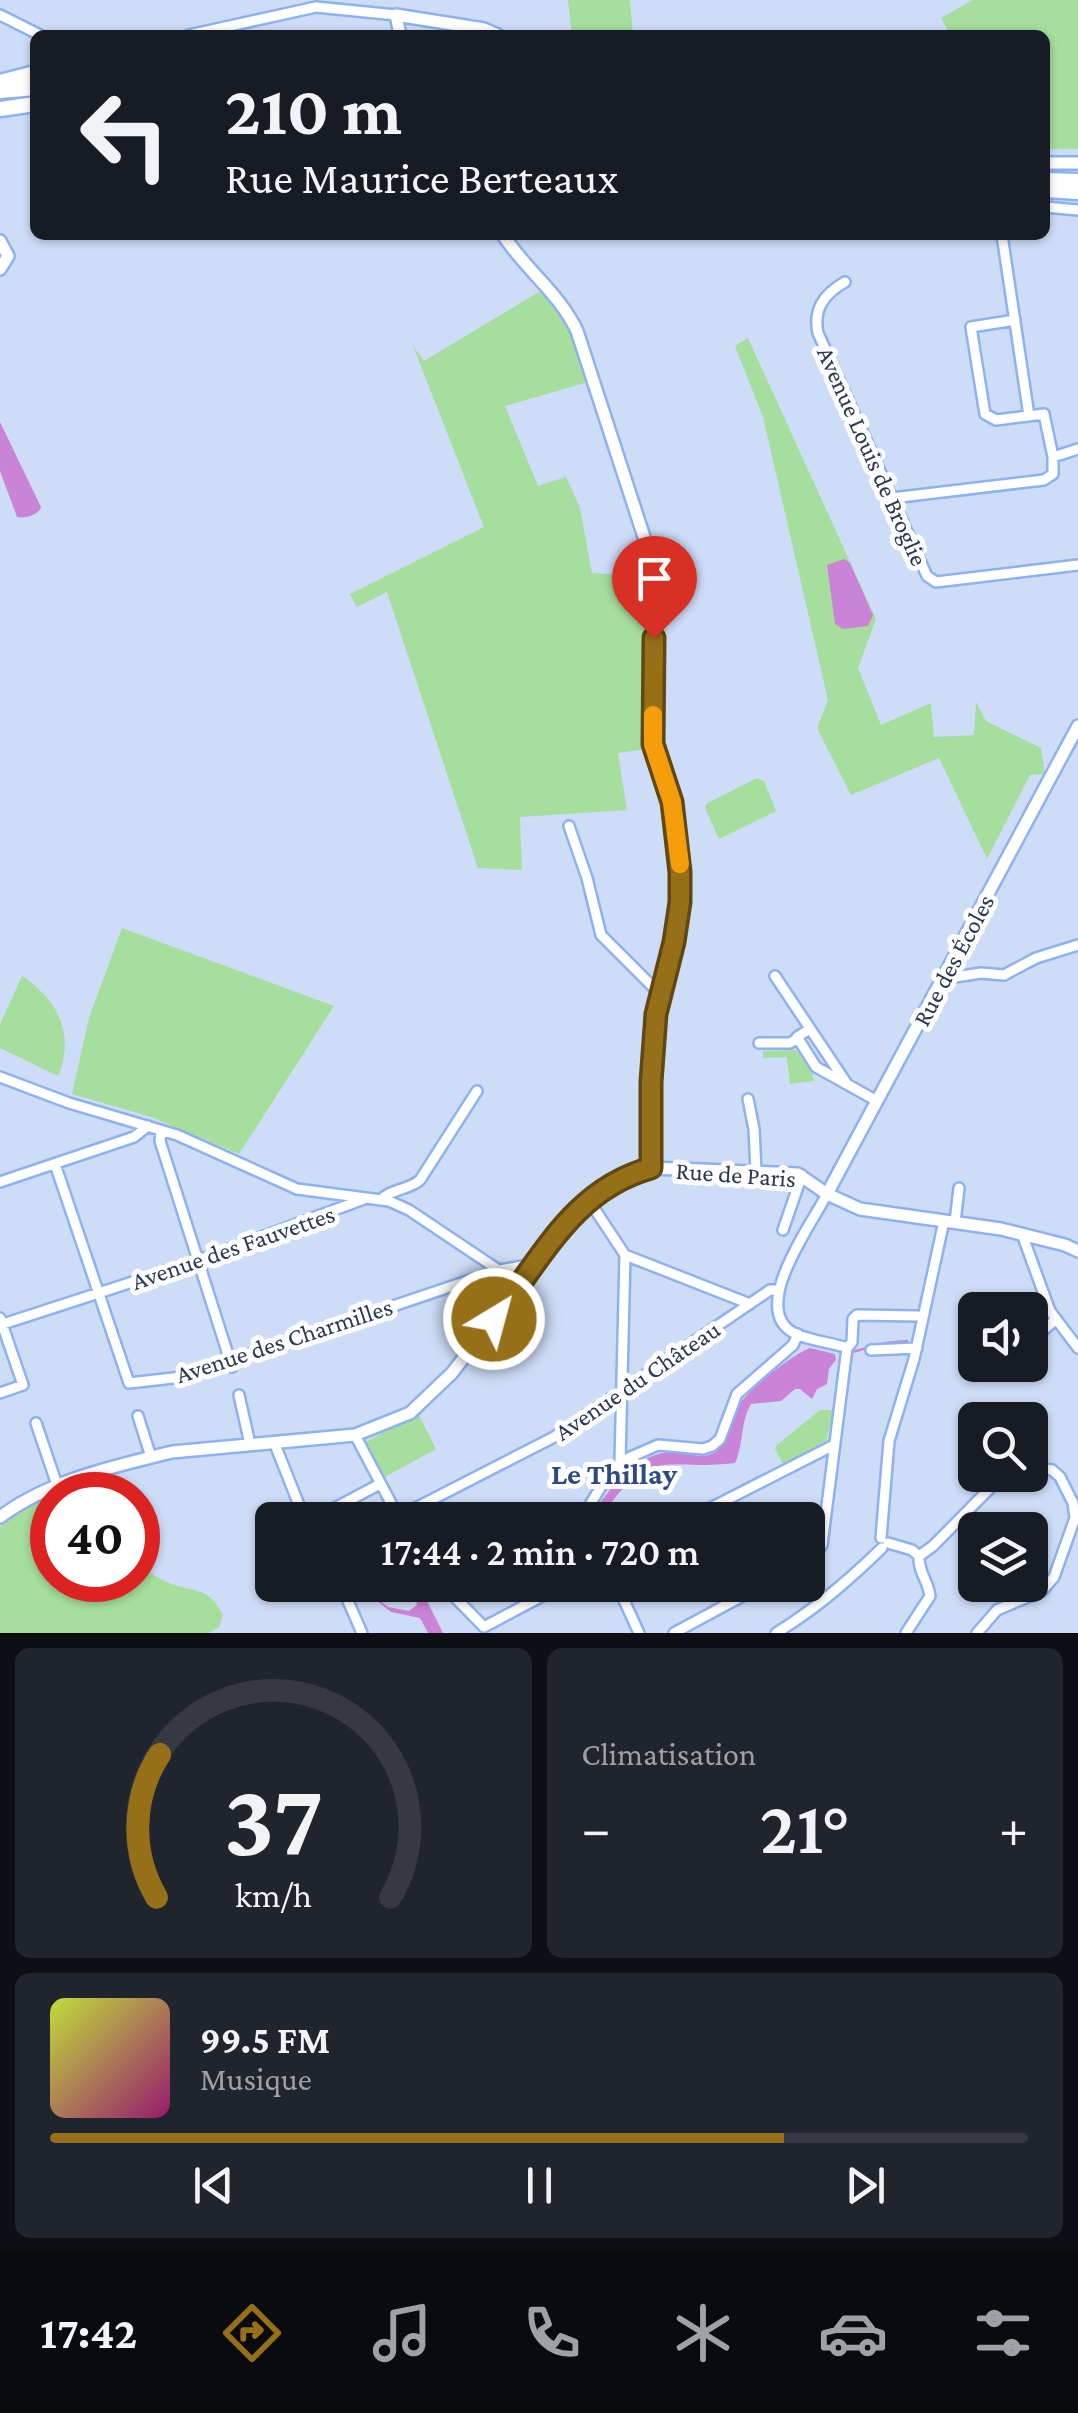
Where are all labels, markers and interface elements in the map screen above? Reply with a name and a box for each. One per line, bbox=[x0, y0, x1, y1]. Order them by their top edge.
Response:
icon: left bbox=[60, 70, 190, 200]
text: 210 m bbox=[225, 71, 402, 149]
text: Rue Maurice Berteaux bbox=[225, 153, 619, 203]
street label: Avenue Louis de Broglie bbox=[811, 342, 933, 570]
pin bbox=[612, 536, 697, 639]
icon: arrive bbox=[627, 551, 682, 606]
street label: Rue des Écoles bbox=[908, 890, 999, 1030]
street label: Rue de Paris bbox=[675, 1157, 797, 1192]
street label: Avenue des Fauvettes bbox=[128, 1200, 338, 1295]
position arrow bbox=[442, 1267, 546, 1371]
map controls bbox=[958, 1292, 1048, 1602]
button: sound bbox=[958, 1292, 1048, 1382]
street label: Avenue des Charmilles bbox=[172, 1293, 396, 1388]
street label: Avenue du Château bbox=[550, 1315, 725, 1446]
button: search bbox=[958, 1402, 1048, 1492]
district label: Le Thillay bbox=[551, 1457, 678, 1490]
speed limit sign: 40 bbox=[30, 1472, 160, 1602]
button: layers bbox=[958, 1512, 1048, 1602]
text: 17:44 · 2 min · 720 m bbox=[381, 1531, 699, 1573]
text: Climatisation bbox=[582, 1736, 756, 1772]
text: 37 bbox=[223, 1762, 323, 1877]
text: 21° bbox=[760, 1786, 850, 1869]
text: − bbox=[582, 1798, 611, 1859]
text: + bbox=[999, 1798, 1028, 1859]
text: km/h bbox=[235, 1875, 312, 1915]
text: 99.5 FM bbox=[200, 2019, 330, 2061]
text: Musique bbox=[200, 2061, 312, 2097]
icon: previous bbox=[186, 2158, 241, 2213]
icon: pause bbox=[512, 2158, 567, 2213]
icon: next bbox=[838, 2158, 893, 2213]
icon: directions bbox=[217, 2298, 287, 2368]
icon: music bbox=[367, 2298, 437, 2368]
icon: phone bbox=[517, 2298, 587, 2368]
icon: climate bbox=[668, 2298, 738, 2368]
icon: car bbox=[818, 2298, 888, 2368]
icon: filters bbox=[968, 2298, 1038, 2368]
text: 17:42 bbox=[40, 2308, 137, 2358]

